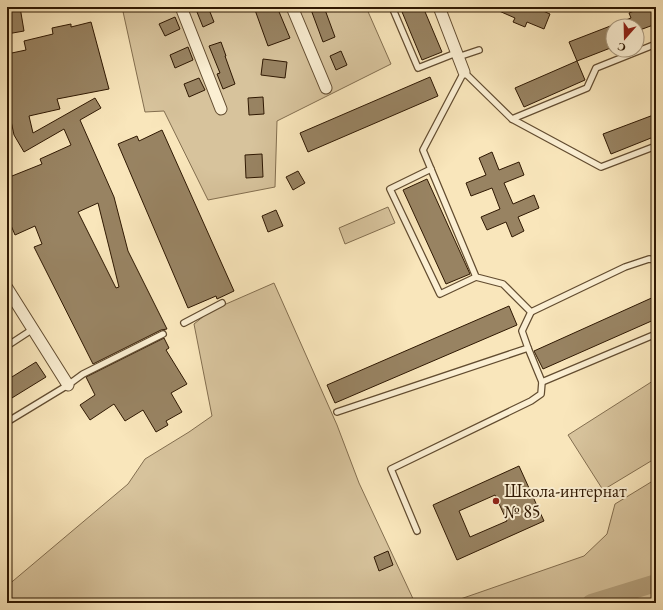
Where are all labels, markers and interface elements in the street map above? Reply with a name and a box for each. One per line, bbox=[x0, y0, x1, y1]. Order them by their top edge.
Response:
north arrow bbox=[605, 18, 645, 58]
text: С bbox=[615, 39, 628, 55]
place label: Школа-интернат № 85 bbox=[504, 479, 627, 523]
marker: Школа-интернат № 85 bbox=[491, 496, 501, 506]

